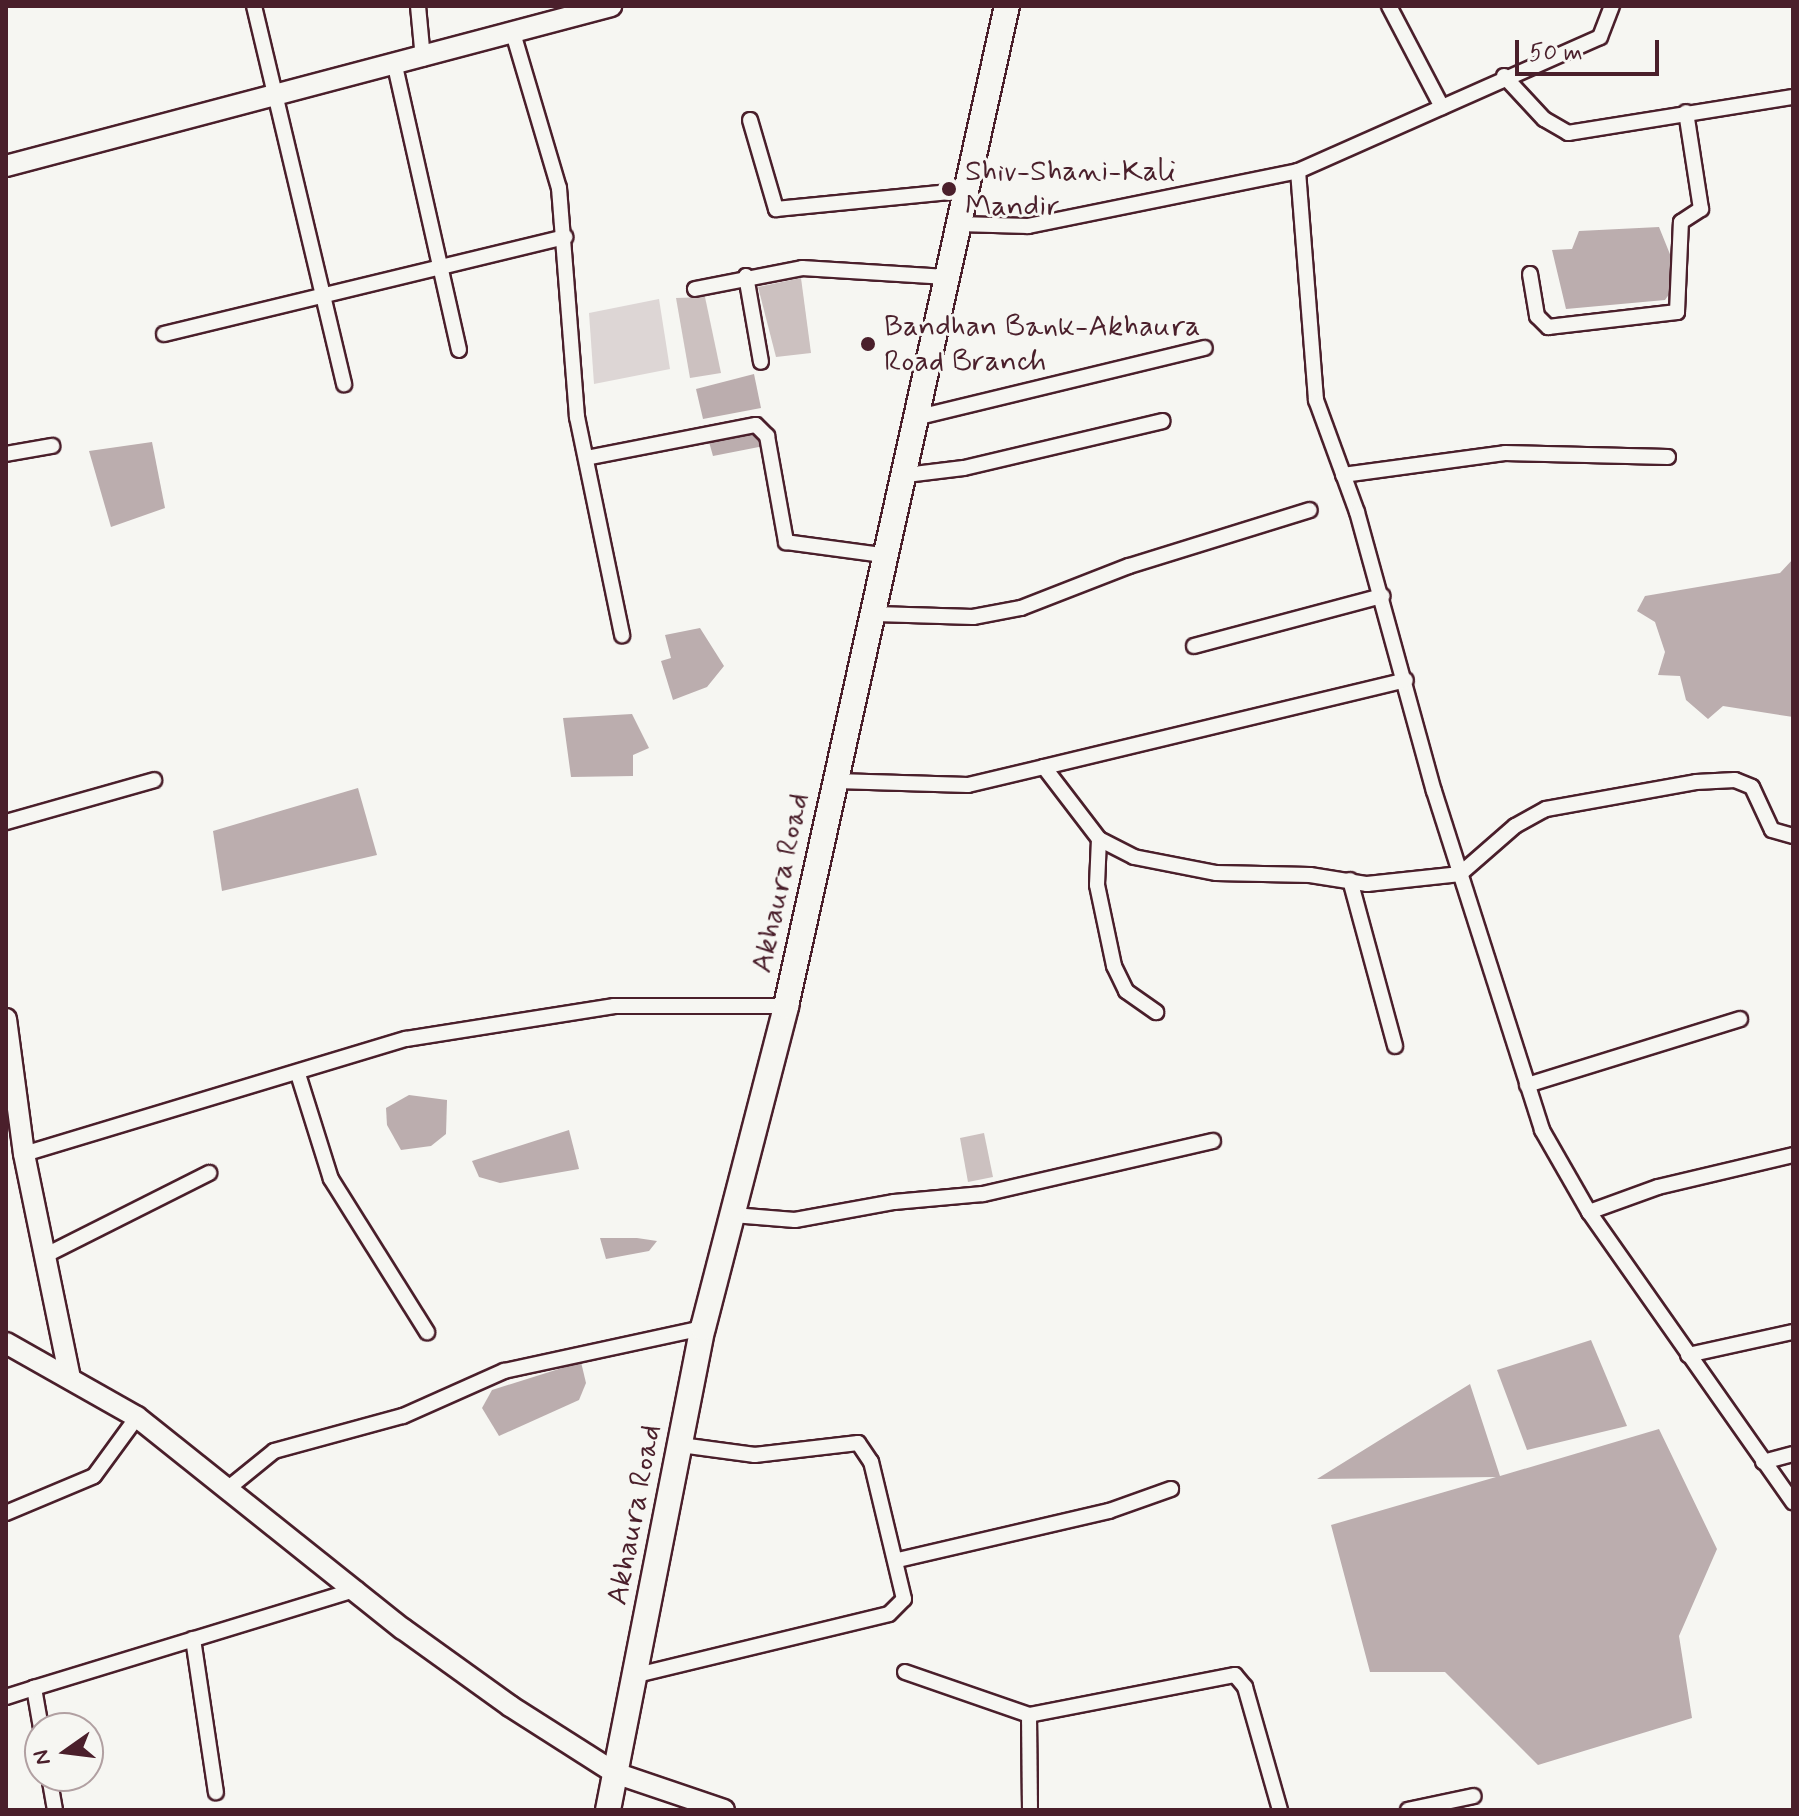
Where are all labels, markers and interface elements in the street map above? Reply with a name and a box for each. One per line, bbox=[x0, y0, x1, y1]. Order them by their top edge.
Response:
scale bar bbox=[1519, 24, 1663, 74]
text: 50 m bbox=[1529, 38, 1583, 69]
place label: Shiv-Shani-Kali Mandir bbox=[965, 154, 1176, 224]
marker: Shiv-Shani-Kali Mandir bbox=[940, 180, 958, 198]
place label: Bandhan Bank-Akhaura Road Branch bbox=[884, 309, 1197, 380]
marker: Bandhan Bank-Akhaura Road Branch bbox=[859, 335, 877, 353]
street label: Akhaura Road bbox=[745, 791, 817, 975]
street label: Akhaura Road bbox=[600, 1423, 670, 1607]
north arrow bbox=[24, 1712, 104, 1792]
text: N bbox=[27, 1747, 58, 1768]

